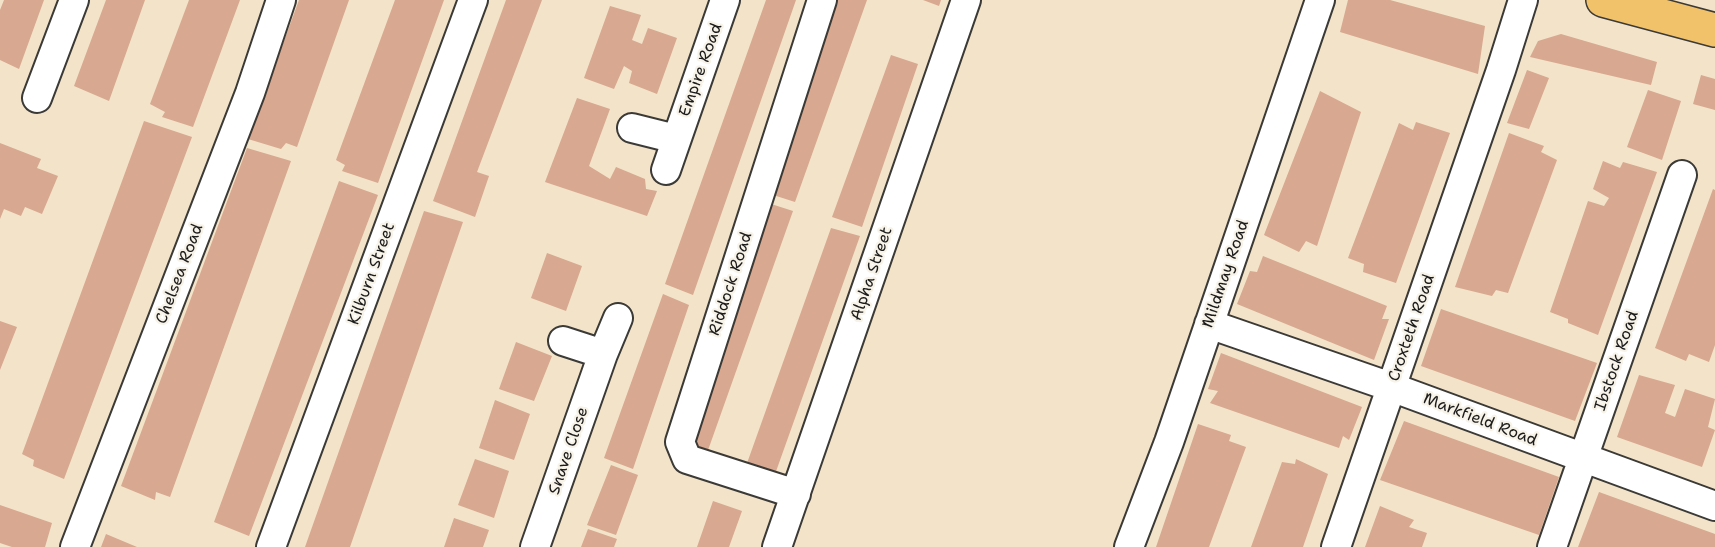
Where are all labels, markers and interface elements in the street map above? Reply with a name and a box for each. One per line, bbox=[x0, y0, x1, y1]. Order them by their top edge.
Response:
street label: Empire Road bbox=[675, 21, 727, 119]
street label: Mildmay Road bbox=[1199, 218, 1253, 330]
street label: Kilburn Street bbox=[345, 220, 399, 328]
street label: Chelsea Road bbox=[152, 221, 208, 327]
street label: Alpha Street bbox=[847, 225, 897, 323]
street label: Riddock Road bbox=[705, 230, 757, 338]
street label: Croxteth Road bbox=[1385, 272, 1439, 384]
street label: Ibstock Road bbox=[1591, 308, 1643, 414]
street label: Markfield Road bbox=[1420, 389, 1540, 451]
street label: Snave Close bbox=[545, 405, 593, 497]

